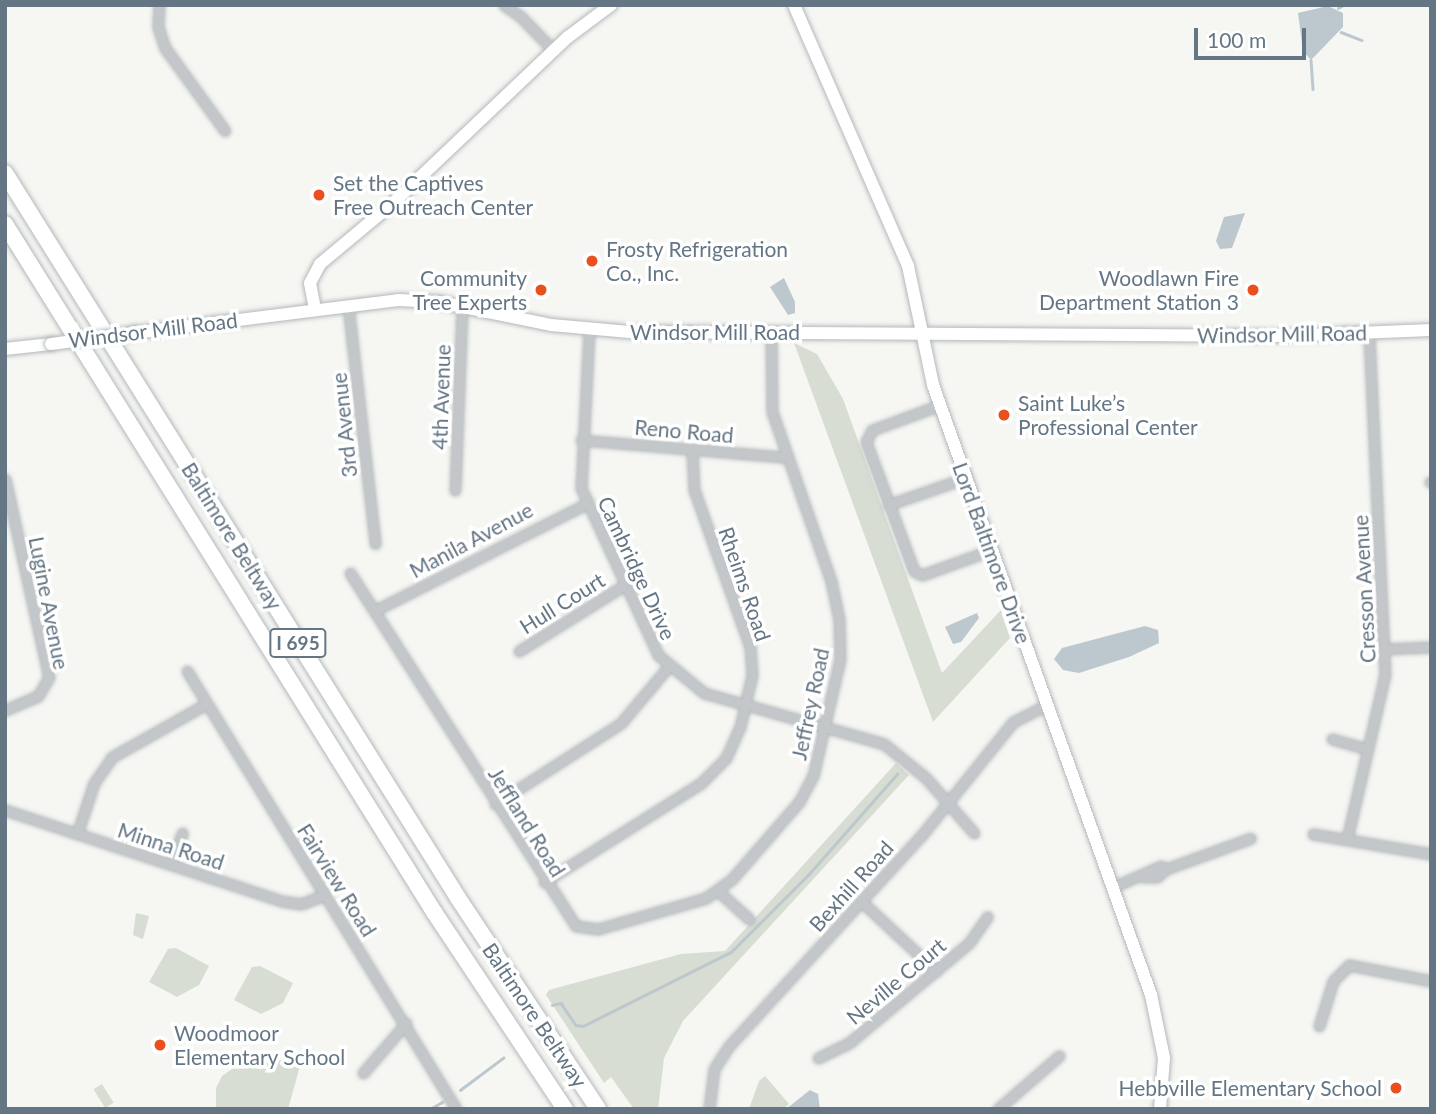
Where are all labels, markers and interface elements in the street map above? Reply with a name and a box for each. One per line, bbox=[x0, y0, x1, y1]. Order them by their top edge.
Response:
scale bar bbox=[1198, 14, 1310, 58]
text: 100 m bbox=[1207, 27, 1266, 52]
place label: Set the Captives Free Outreach Center bbox=[333, 170, 533, 220]
marker: Set the Captives Free Outreach Center bbox=[311, 187, 327, 203]
place label: Frosty Refrigeration Co., Inc. bbox=[606, 236, 789, 286]
marker: Frosty Refrigeration Co., Inc. bbox=[584, 253, 600, 269]
place label: Community Tree Experts bbox=[412, 265, 527, 315]
place label: Woodlawn Fire Department Station 3 bbox=[1039, 265, 1239, 315]
marker: Community Tree Experts bbox=[533, 282, 549, 298]
marker: Woodlawn Fire Department Station 3 bbox=[1245, 282, 1261, 298]
street label: Windsor Mill Road bbox=[67, 307, 239, 353]
street label: Windsor Mill Road bbox=[630, 319, 800, 345]
street label: Windsor Mill Road bbox=[1197, 320, 1367, 348]
street label: 4th Avenue bbox=[427, 343, 455, 451]
street label: 3rd Avenue bbox=[326, 371, 362, 479]
place label: Saint Luke’s Professional Center bbox=[1018, 390, 1198, 440]
marker: Saint Luke’s Professional Center bbox=[996, 407, 1012, 423]
street label: Reno Road bbox=[634, 414, 734, 448]
street label: Baltimore Beltway bbox=[177, 458, 287, 614]
street label: Lord Baltimore Drive bbox=[948, 459, 1036, 647]
street label: Cambridge Drive bbox=[593, 492, 681, 644]
street label: Manila Avenue bbox=[405, 497, 537, 583]
street label: Cresson Avenue bbox=[1348, 514, 1380, 664]
street label: Rheims Road bbox=[714, 524, 776, 644]
street label: Lugine Avenue bbox=[24, 534, 74, 672]
street label: Hull Court bbox=[515, 567, 609, 639]
road number: I 695 bbox=[268, 628, 328, 658]
street label: Jeffrey Road bbox=[786, 645, 834, 763]
street label: Jeffland Road bbox=[483, 763, 571, 881]
street label: Minna Road bbox=[115, 817, 227, 875]
street label: Fairview Road bbox=[292, 819, 382, 941]
street label: Bexhill Road bbox=[804, 835, 898, 937]
street label: Neville Court bbox=[841, 932, 951, 1030]
street label: Baltimore Beltway bbox=[477, 938, 593, 1092]
place label: Woodmoor Elementary School bbox=[174, 1020, 346, 1070]
marker: Woodmoor Elementary School bbox=[152, 1037, 168, 1053]
place label: Hebbville Elementary School bbox=[1118, 1075, 1382, 1101]
marker: Hebbville Elementary School bbox=[1388, 1080, 1404, 1096]

